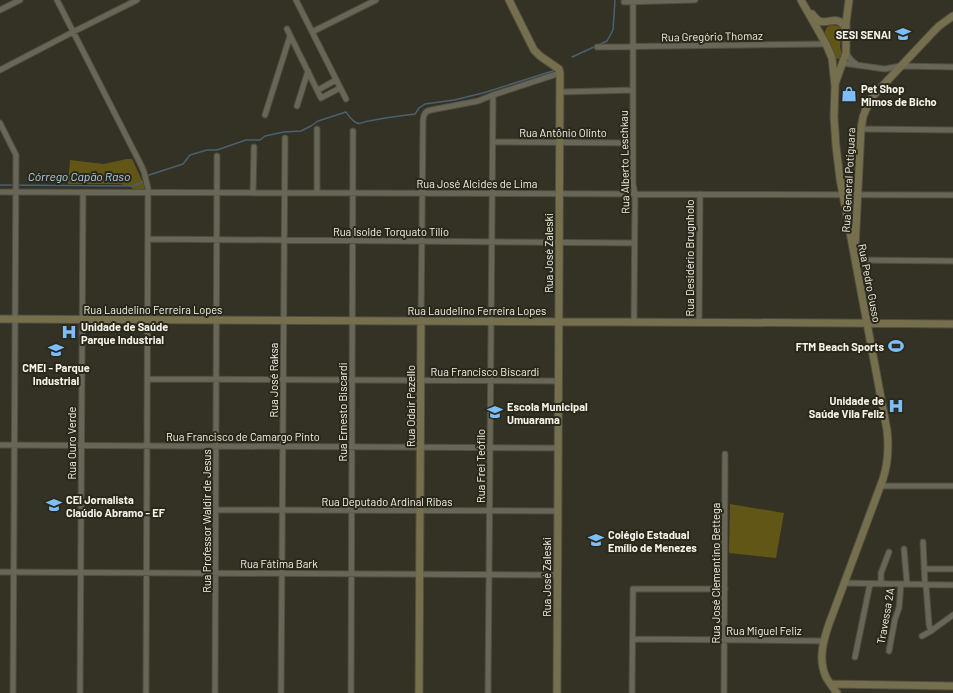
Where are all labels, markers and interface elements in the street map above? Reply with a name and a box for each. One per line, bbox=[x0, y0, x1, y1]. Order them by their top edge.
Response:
school or university icon: SESI SENAI bbox=[894, 25, 912, 43]
place label: SESI SENAI bbox=[836, 28, 891, 41]
street label: Rua Gregório Thomaz bbox=[661, 29, 763, 43]
place label: Pet Shop Mimos de Bicho bbox=[861, 82, 937, 108]
shop icon: Pet Shop Mimos de Bicho bbox=[840, 85, 858, 103]
street label: Rua Alberto Leschkau bbox=[617, 110, 631, 214]
street label: Rua Antônio Olinto bbox=[519, 126, 607, 139]
street label: Rua General Potiguara bbox=[839, 127, 857, 233]
water label: Córrego Capão Raso bbox=[28, 169, 130, 183]
street label: Rua José Alcides de Lima bbox=[417, 177, 537, 190]
street label: Rua Desidério Brugnholo bbox=[683, 200, 696, 316]
street label: Rua José Zaleski bbox=[542, 213, 555, 293]
street label: Rua Isolde Torquato Tílio bbox=[333, 225, 449, 238]
street label: Rua Pedro Gusso bbox=[856, 243, 884, 323]
street label: Rua Laudelino Ferreira Lopes bbox=[84, 303, 222, 316]
street label: Rua Laudelino Ferreira Lopes bbox=[408, 304, 546, 317]
place label: Unidade de Saúde Parque Industrial bbox=[81, 320, 168, 346]
hospital icon: Unidade de Saúde Parque Industrial bbox=[60, 323, 78, 341]
sports icon: FTM Beach Sports bbox=[887, 337, 905, 355]
place label: FTM Beach Sports bbox=[796, 340, 884, 353]
school or university icon: CMEI - Parque Industrial bbox=[47, 341, 65, 359]
street label: Rua José Raksa bbox=[267, 343, 280, 417]
place label: CMEI - Parque Industrial bbox=[22, 361, 90, 387]
street label: Rua Ernesto Biscardi bbox=[336, 362, 349, 462]
street label: Rua Odair Pazello bbox=[404, 365, 417, 447]
street label: Rua Francisco Biscardi bbox=[431, 365, 540, 378]
place label: Unidade de Saúde Vila Feliz bbox=[809, 394, 884, 420]
hospital icon: Unidade de Saúde Vila Feliz bbox=[887, 397, 905, 415]
place label: Escola Municipal Umuarama bbox=[507, 400, 588, 426]
school or university icon: Escola Municipal Umuarama bbox=[486, 403, 504, 421]
street label: Rua Ouro Verde bbox=[65, 406, 78, 479]
street label: Rua Frei Teófilo bbox=[474, 429, 487, 503]
street label: Rua Francisco de Camargo Pinto bbox=[166, 430, 320, 443]
street label: Rua Professor Waldir de Jesus bbox=[200, 449, 213, 593]
place label: CEI Jornalista Claúdio Abramo - EF bbox=[66, 493, 165, 519]
street label: Rua Deputado Ardinal Ribas bbox=[321, 495, 453, 508]
school or university icon: CEI Jornalista Claúdio Abramo - EF bbox=[45, 496, 63, 514]
street label: Rua José Clementino Bettega bbox=[709, 503, 722, 643]
place label: Colégio Estadual Emílio de Menezes bbox=[608, 528, 697, 554]
school or university icon: Colégio Estadual Emílio de Menezes bbox=[587, 531, 605, 549]
street label: Rua José Zaleski bbox=[540, 537, 553, 617]
street label: Rua Fátima Bark bbox=[240, 557, 318, 570]
street label: Travessa 2A bbox=[874, 587, 896, 645]
street label: Rua Miguel Feliz bbox=[726, 624, 802, 637]

